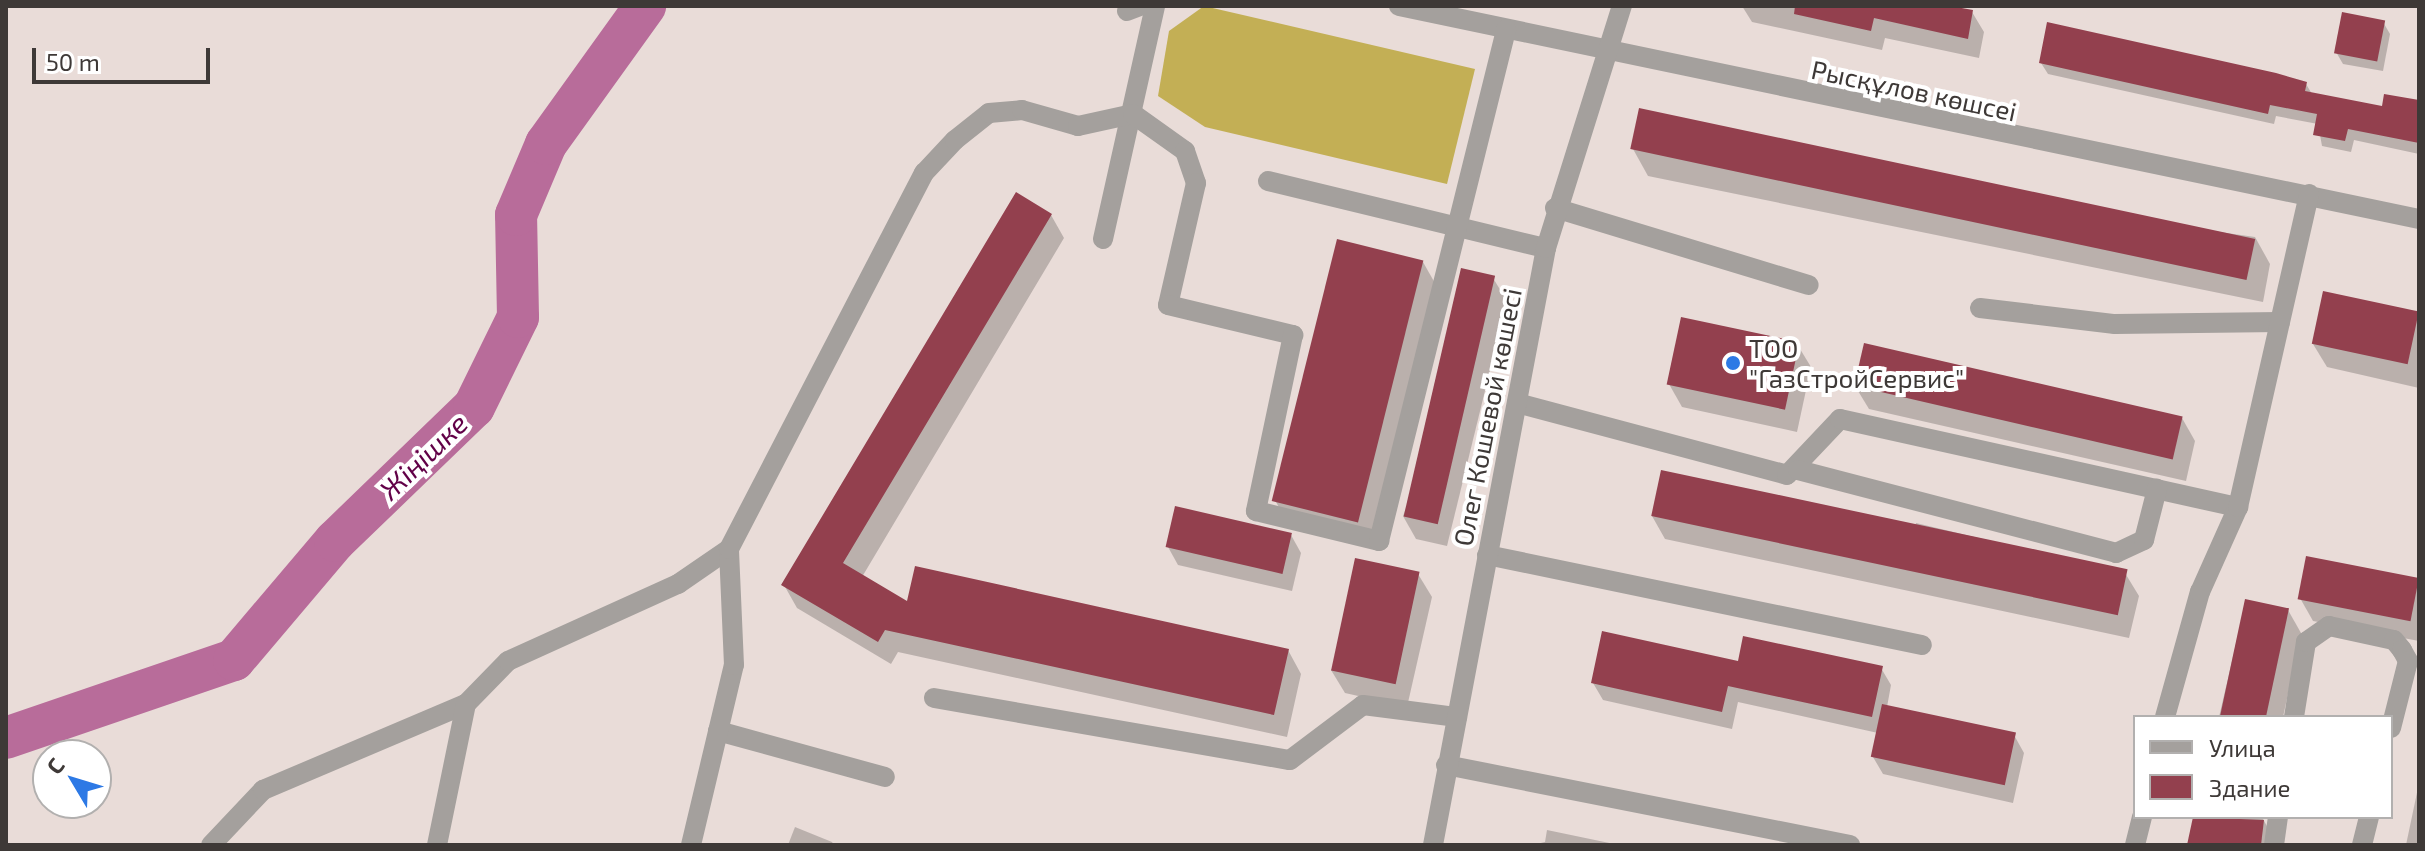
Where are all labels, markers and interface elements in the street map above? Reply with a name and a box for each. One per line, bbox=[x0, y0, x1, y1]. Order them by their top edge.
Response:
scale bar bbox=[36, 32, 214, 82]
text: 50 m bbox=[46, 47, 100, 76]
street label: Рысқұлов көшсеі bbox=[1809, 53, 2019, 127]
street label: Олег Кошевой көшесі bbox=[1447, 285, 1527, 549]
place label: ТОО "ГазСтройСервис" bbox=[1749, 332, 1964, 394]
marker: ТОО "ГазСтройСервис" bbox=[1724, 354, 1742, 372]
water label: Жіңішке bbox=[372, 406, 474, 506]
legend bbox=[2133, 715, 2393, 819]
text: Улица bbox=[2209, 733, 2276, 762]
north arrow bbox=[32, 739, 112, 819]
text: С bbox=[40, 752, 69, 779]
text: Здание bbox=[2209, 773, 2291, 802]

